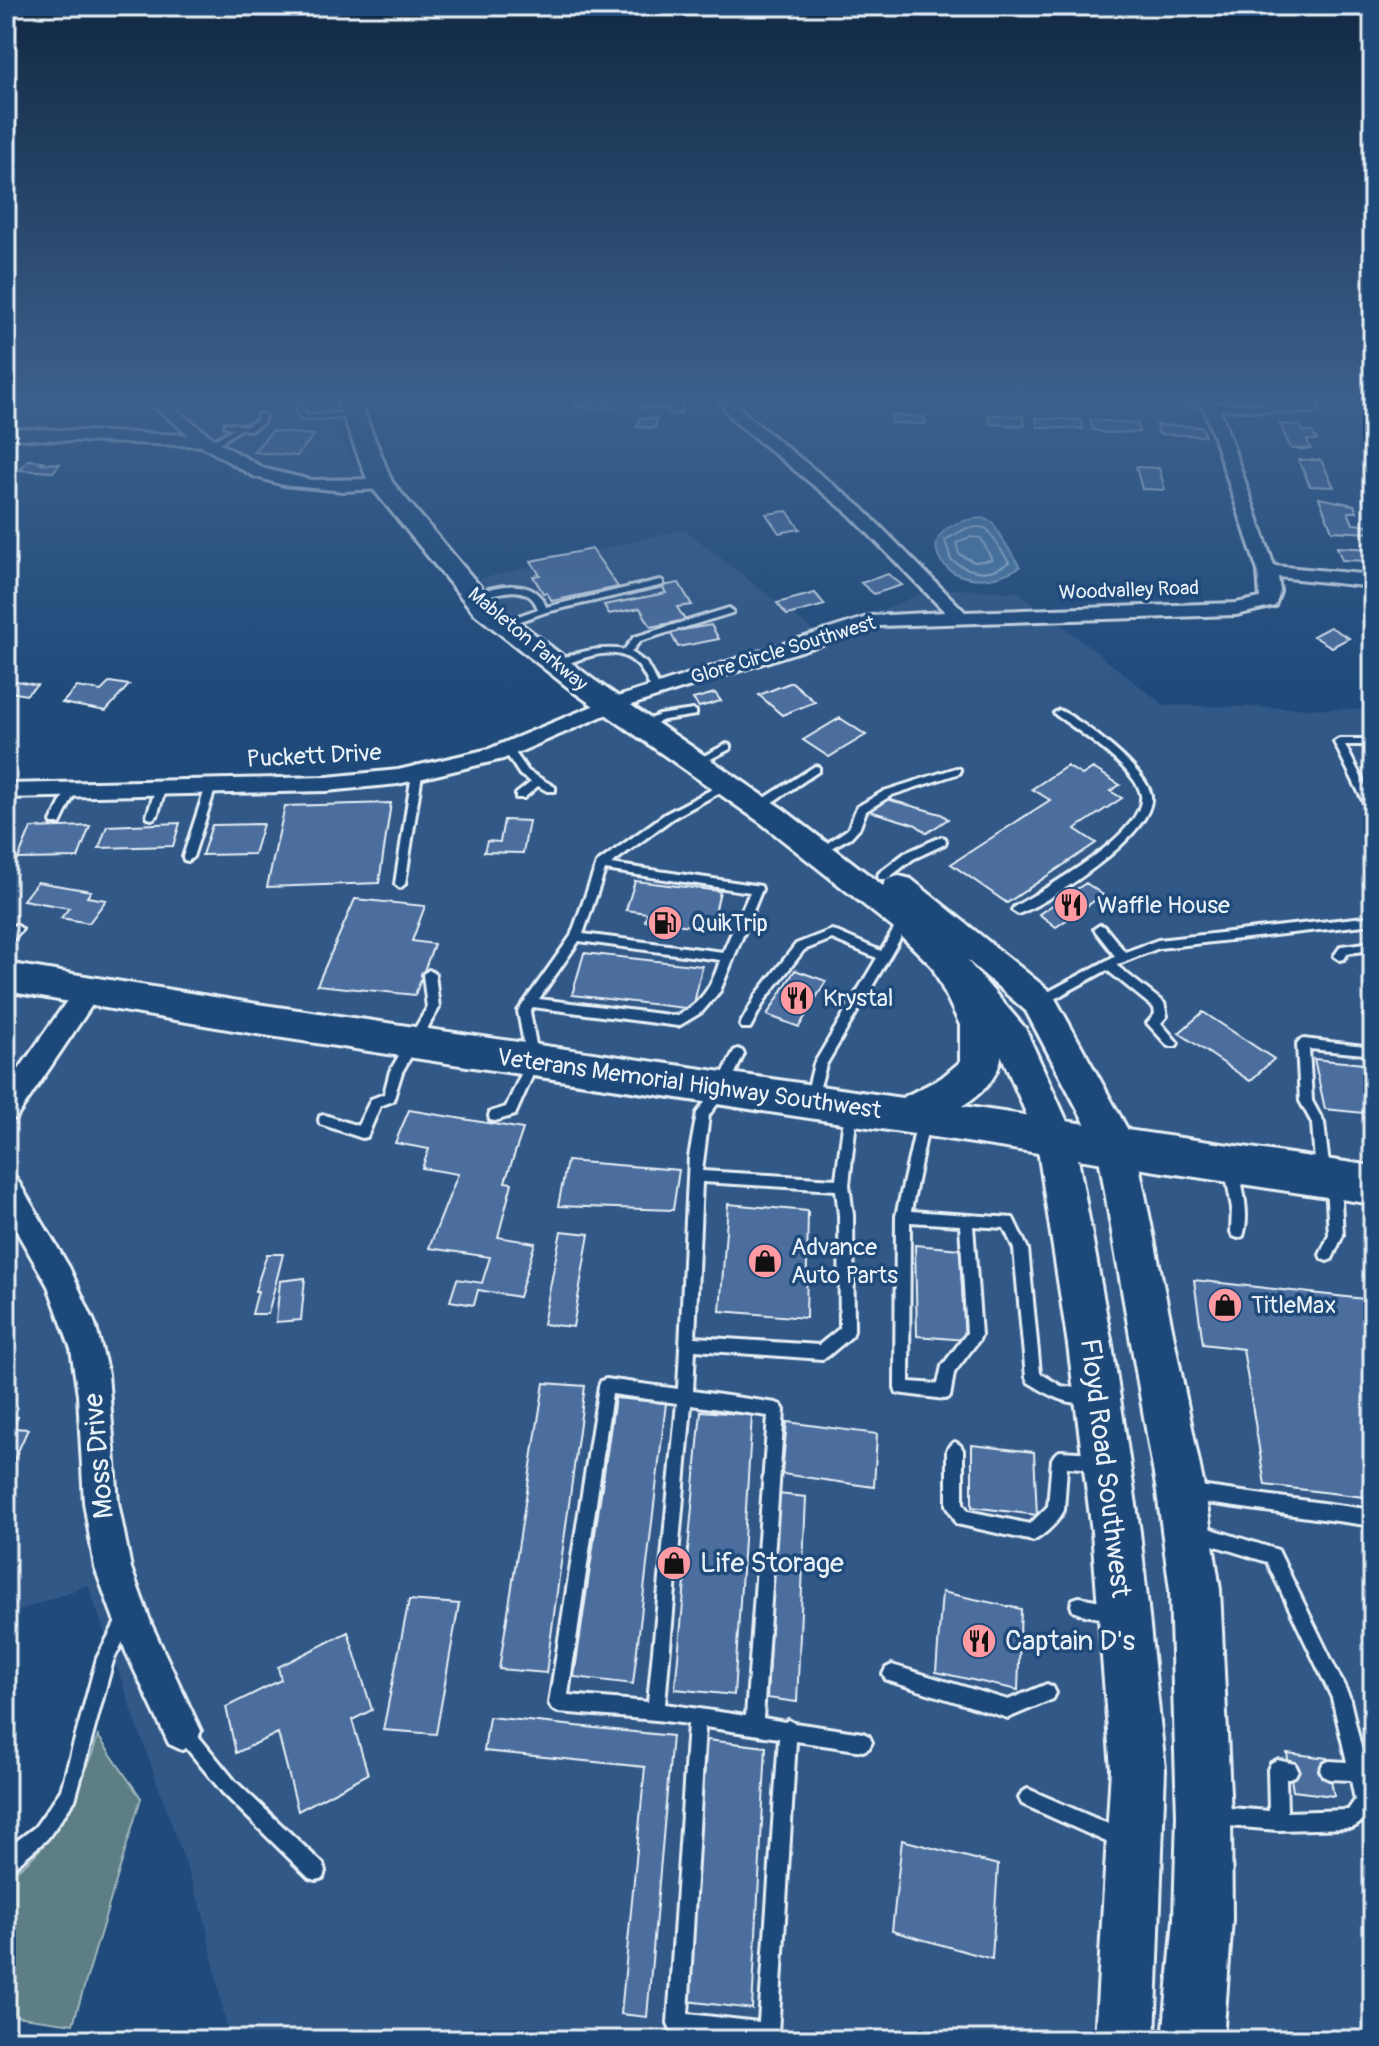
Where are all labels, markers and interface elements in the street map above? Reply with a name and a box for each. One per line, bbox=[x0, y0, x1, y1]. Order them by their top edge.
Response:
street label: Woodvalley Road bbox=[1058, 575, 1200, 605]
street label: Mableton Parkway bbox=[463, 582, 593, 697]
street label: Glore Circle Southwest bbox=[688, 610, 879, 690]
street label: Puckett Drive bbox=[246, 738, 382, 774]
restaurant icon: Waffle House bbox=[1052, 886, 1090, 924]
place label: Waffle House bbox=[1097, 891, 1230, 920]
fuel station icon: QuikTrip bbox=[646, 904, 684, 942]
place label: QuikTrip bbox=[691, 909, 768, 938]
restaurant icon: Krystal bbox=[778, 979, 816, 1017]
place label: Krystal bbox=[823, 984, 894, 1013]
street label: Veterans Memorial Highway Southwest bbox=[495, 1043, 883, 1125]
place label: Advance Auto Parts bbox=[791, 1233, 898, 1290]
shop icon: Advance Auto Parts bbox=[746, 1242, 784, 1280]
shop icon: TitleMax bbox=[1206, 1286, 1244, 1324]
place label: TitleMax bbox=[1251, 1291, 1336, 1320]
street label: Floyd Road Southwest bbox=[1072, 1336, 1138, 1600]
street label: Moss Drive bbox=[76, 1391, 122, 1520]
shop icon: Life Storage bbox=[655, 1544, 693, 1582]
place label: Life Storage bbox=[700, 1546, 844, 1581]
restaurant icon: Captain D's bbox=[960, 1622, 998, 1660]
place label: Captain D's bbox=[1005, 1624, 1136, 1659]

